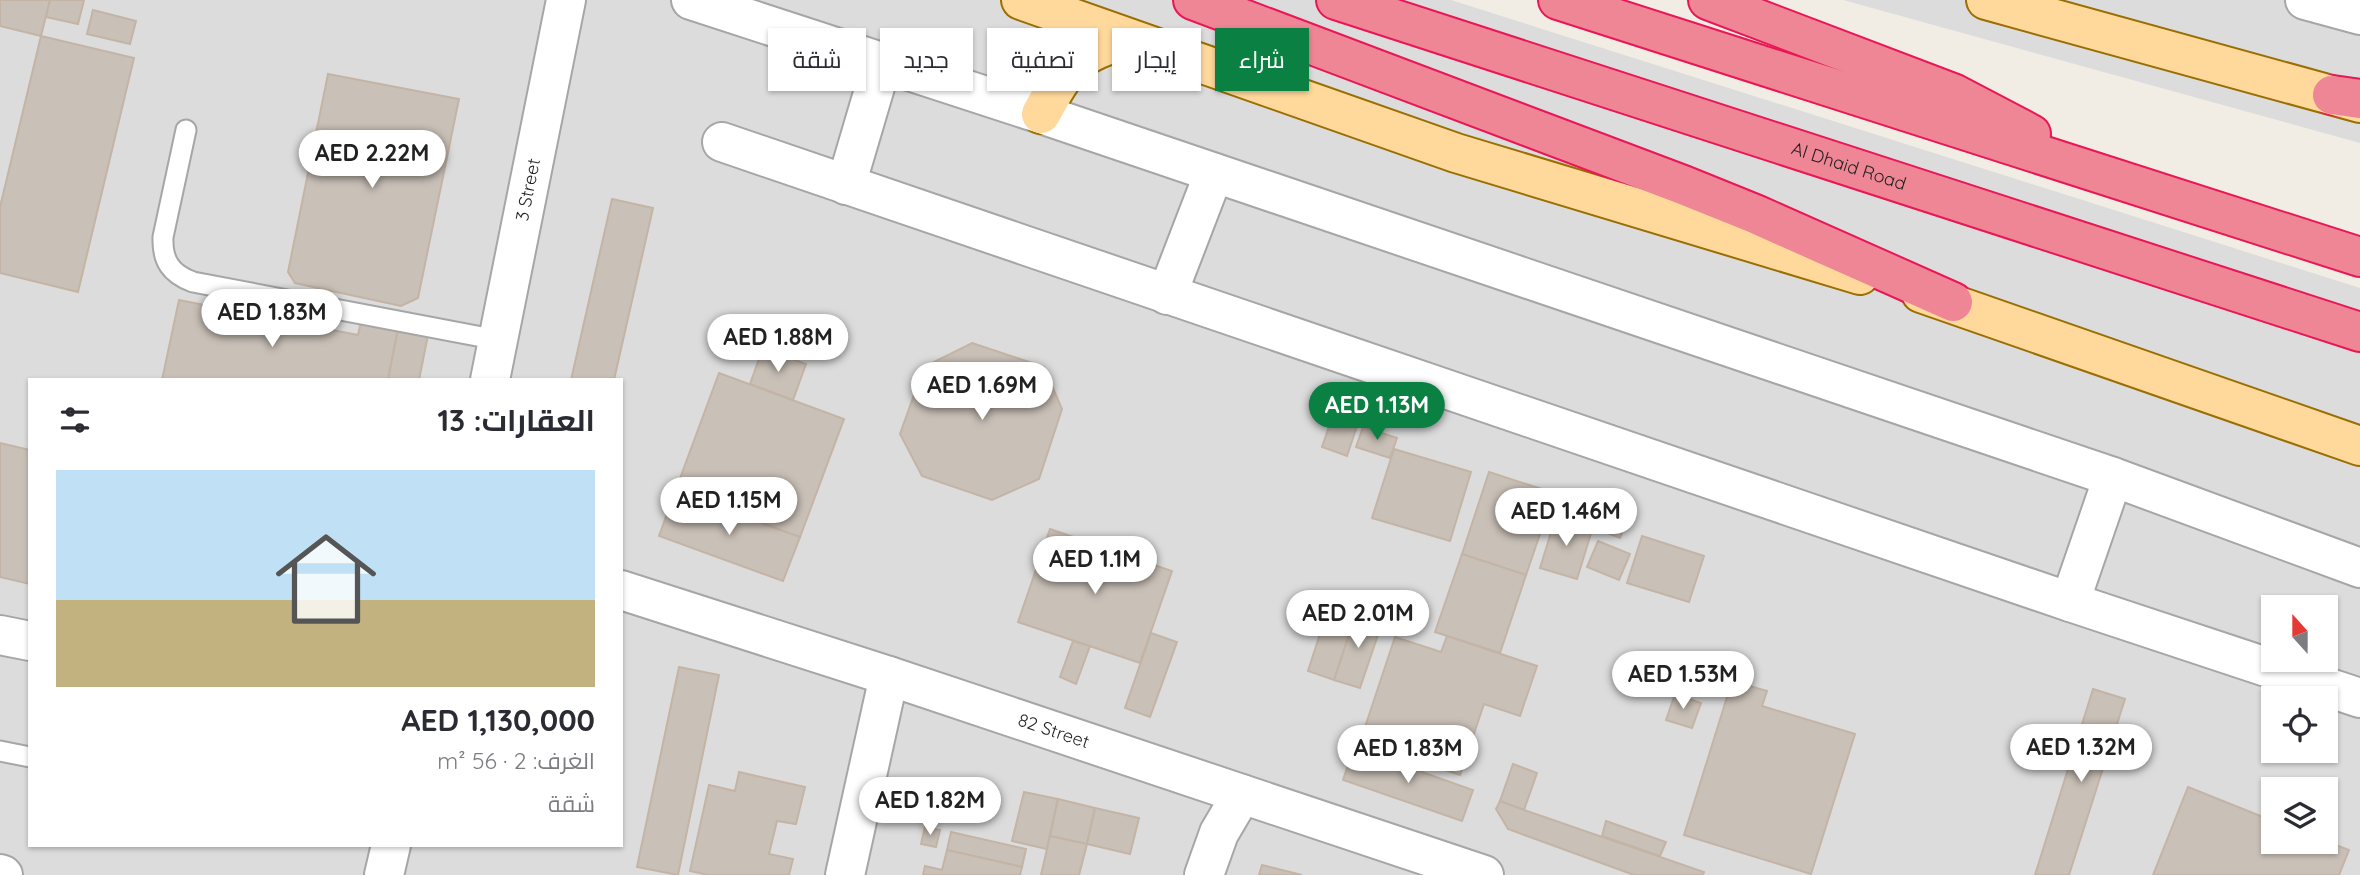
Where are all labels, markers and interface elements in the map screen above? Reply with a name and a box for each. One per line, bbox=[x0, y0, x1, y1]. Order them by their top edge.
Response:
chip: شقة bbox=[768, 28, 866, 91]
chip: جديد bbox=[880, 28, 973, 91]
chip: تصفية bbox=[987, 28, 1098, 91]
chip: إيجار bbox=[1112, 28, 1201, 91]
chip: شراء bbox=[1215, 28, 1309, 91]
pin: AED 2.22M bbox=[292, 130, 452, 190]
street label: Al Dhaid Road bbox=[1789, 136, 1909, 195]
text: AED 2.22M bbox=[315, 138, 429, 167]
street label: 3 Street bbox=[510, 156, 545, 223]
pin: AED 1.83M bbox=[192, 290, 352, 349]
text: AED 1.83M bbox=[217, 297, 327, 326]
pin: AED 1.88M bbox=[698, 314, 858, 374]
text: AED 1.88M bbox=[723, 322, 833, 351]
pin: AED 1.69M bbox=[902, 362, 1062, 422]
text: AED 1.69M bbox=[927, 370, 1037, 399]
pin: AED 1.13M bbox=[1297, 382, 1457, 442]
text: AED 1.13M bbox=[1325, 390, 1429, 419]
icon: filters bbox=[56, 401, 94, 439]
text: العقارات: 13 bbox=[437, 401, 595, 439]
pin: AED 1.15M bbox=[649, 477, 809, 537]
text: AED 1.15M bbox=[676, 485, 782, 514]
pin: AED 1.46M bbox=[1486, 489, 1646, 548]
text: AED 1.46M bbox=[1511, 496, 1621, 525]
icon: home bbox=[263, 516, 389, 642]
pin: AED 1.1M bbox=[1023, 536, 1167, 596]
text: AED 1.1M bbox=[1049, 544, 1141, 573]
pin: AED 2.01M bbox=[1278, 590, 1438, 650]
north arrow bbox=[2261, 595, 2338, 672]
map controls bbox=[2261, 595, 2338, 854]
text: AED 2.01M bbox=[1302, 598, 1414, 627]
pin: AED 1.53M bbox=[1603, 652, 1763, 711]
text: AED 1.53M bbox=[1628, 659, 1738, 688]
button: locate bbox=[2261, 686, 2338, 763]
text: AED 1,130,000 bbox=[401, 701, 595, 739]
street label: 82 Street bbox=[1015, 708, 1092, 753]
pin: AED 1.32M bbox=[2001, 724, 2161, 784]
pin: AED 1.83M bbox=[1328, 726, 1488, 785]
text: AED 1.32M bbox=[2026, 732, 2136, 761]
text: AED 1.83M bbox=[1353, 733, 1463, 762]
text: الغرف: 2 · 56 m² bbox=[437, 746, 595, 775]
button: layers bbox=[2261, 777, 2338, 854]
pin: AED 1.82M bbox=[850, 778, 1010, 837]
text: AED 1.82M bbox=[875, 785, 985, 814]
text: شقة bbox=[548, 789, 595, 818]

